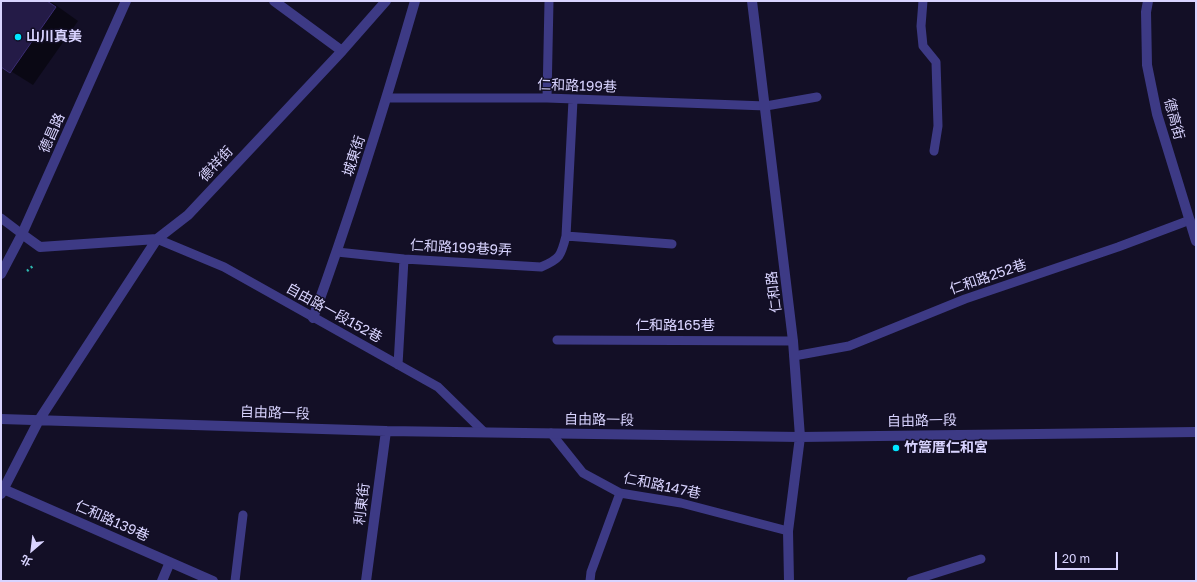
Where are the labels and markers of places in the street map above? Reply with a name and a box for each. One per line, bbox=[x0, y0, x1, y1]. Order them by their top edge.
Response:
place label: 山川真美 bbox=[26, 29, 82, 45]
marker: 山川真美 bbox=[13, 32, 23, 42]
place label: 竹篙厝仁和宮 bbox=[904, 440, 988, 456]
marker: 竹篙厝仁和宮 bbox=[891, 443, 901, 453]

